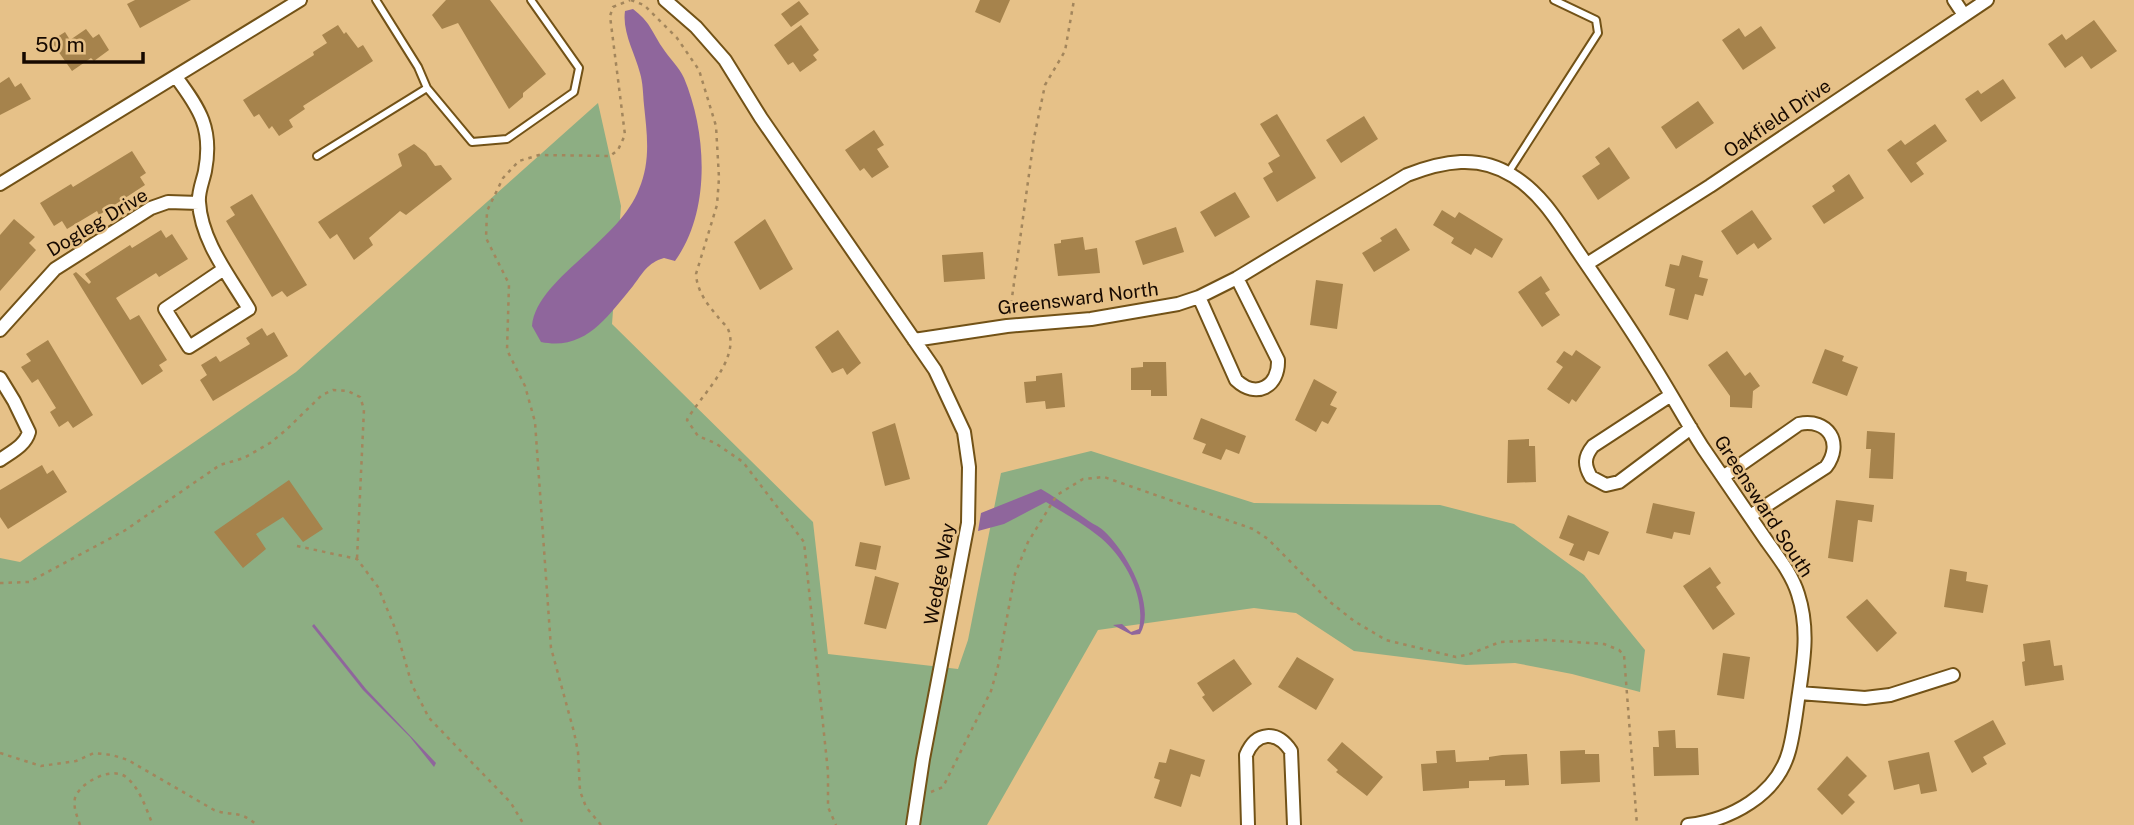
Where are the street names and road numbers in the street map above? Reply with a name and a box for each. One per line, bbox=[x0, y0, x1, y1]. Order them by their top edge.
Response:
street label: Oakfield Drive bbox=[1719, 74, 1835, 162]
street label: Dogleg Drive bbox=[43, 183, 151, 261]
street label: Greensward North bbox=[996, 277, 1160, 319]
street label: Greensward South bbox=[1710, 431, 1818, 581]
street label: Wedge Way bbox=[919, 521, 959, 627]

